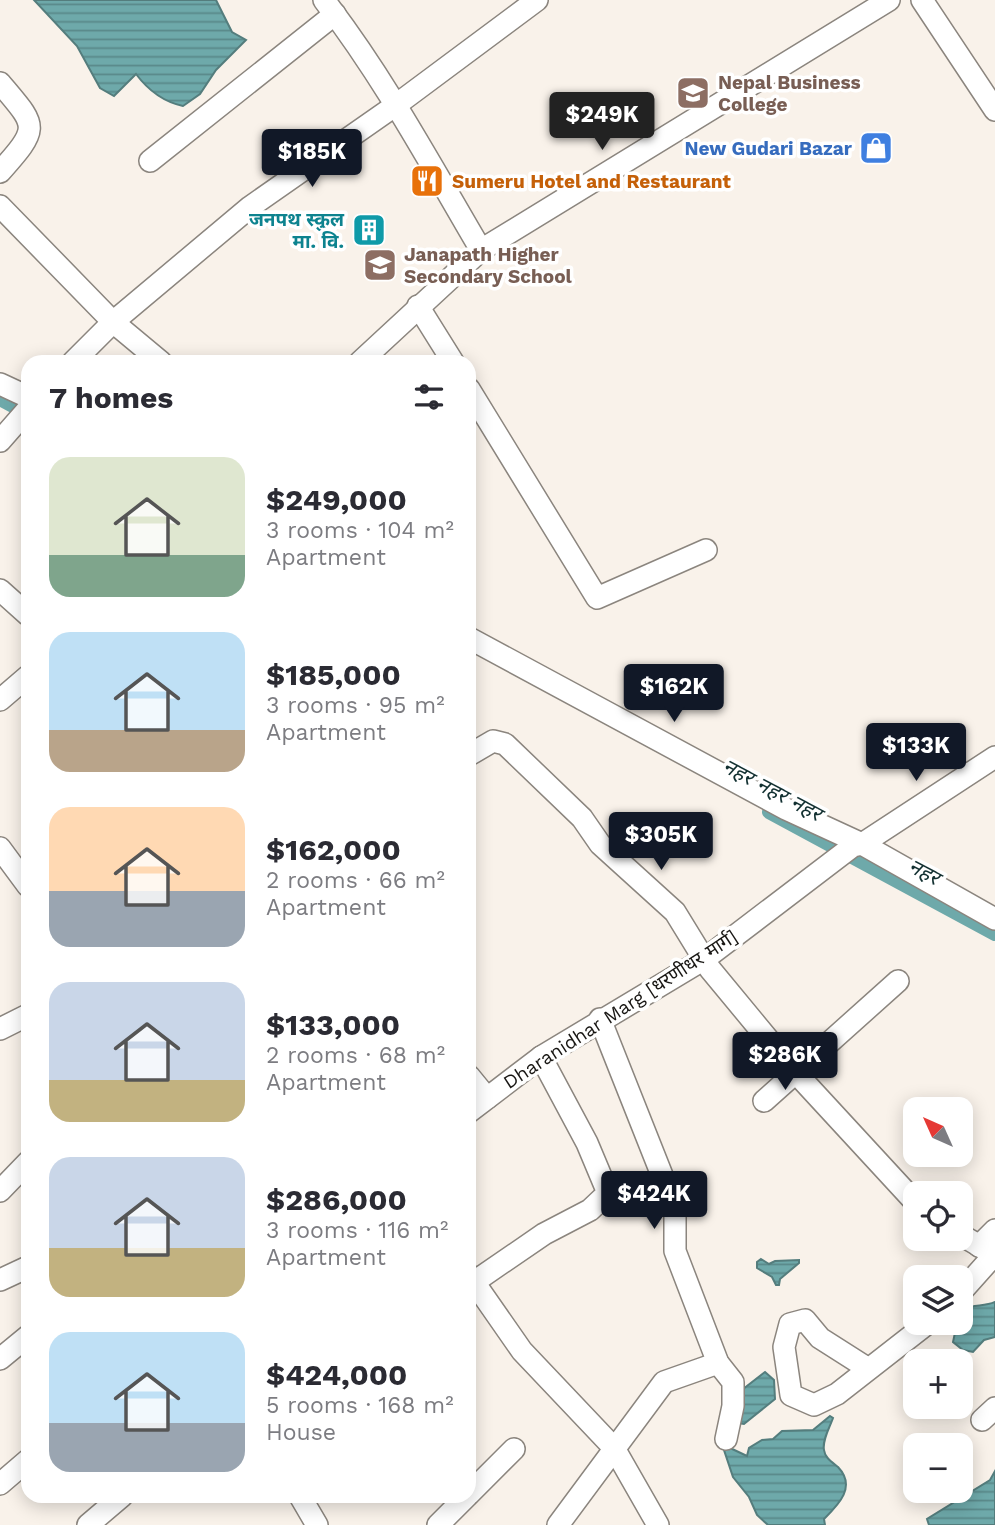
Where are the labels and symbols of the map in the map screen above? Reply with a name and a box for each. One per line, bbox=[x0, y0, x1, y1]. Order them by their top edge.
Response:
place label: Nepal Business College bbox=[718, 71, 861, 116]
school or university icon: Nepal Business College bbox=[674, 74, 712, 112]
pin: $249K bbox=[553, 92, 651, 152]
shop icon: New Gudari Bazar bbox=[857, 129, 895, 167]
pin: $185K bbox=[263, 130, 361, 189]
place label: New Gudari Bazar bbox=[685, 137, 853, 160]
restaurant icon: Sumeru Hotel and Restaurant bbox=[408, 162, 446, 200]
place label: Sumeru Hotel and Restaurant bbox=[452, 170, 731, 193]
place label: जनपथ स्कुल मा. वि. bbox=[249, 208, 345, 253]
building icon: जनपथ स्कुल मा. वि. bbox=[350, 211, 388, 249]
place label: Janapath Higher Secondary School bbox=[404, 243, 573, 288]
school or university icon: Janapath Higher Secondary School bbox=[361, 246, 399, 284]
pin: $162K bbox=[625, 664, 723, 724]
pin: $133K bbox=[867, 724, 965, 783]
water label: नहर नहर नहर bbox=[719, 753, 830, 828]
pin: $305K bbox=[612, 812, 710, 872]
water label: नहर bbox=[905, 853, 948, 892]
street label: Dharanidhar Marg [धरणीधर मार्ग] bbox=[499, 925, 742, 1094]
pin: $286K bbox=[736, 1032, 834, 1092]
north arrow bbox=[903, 1097, 973, 1167]
pin: $424K bbox=[605, 1172, 703, 1231]

